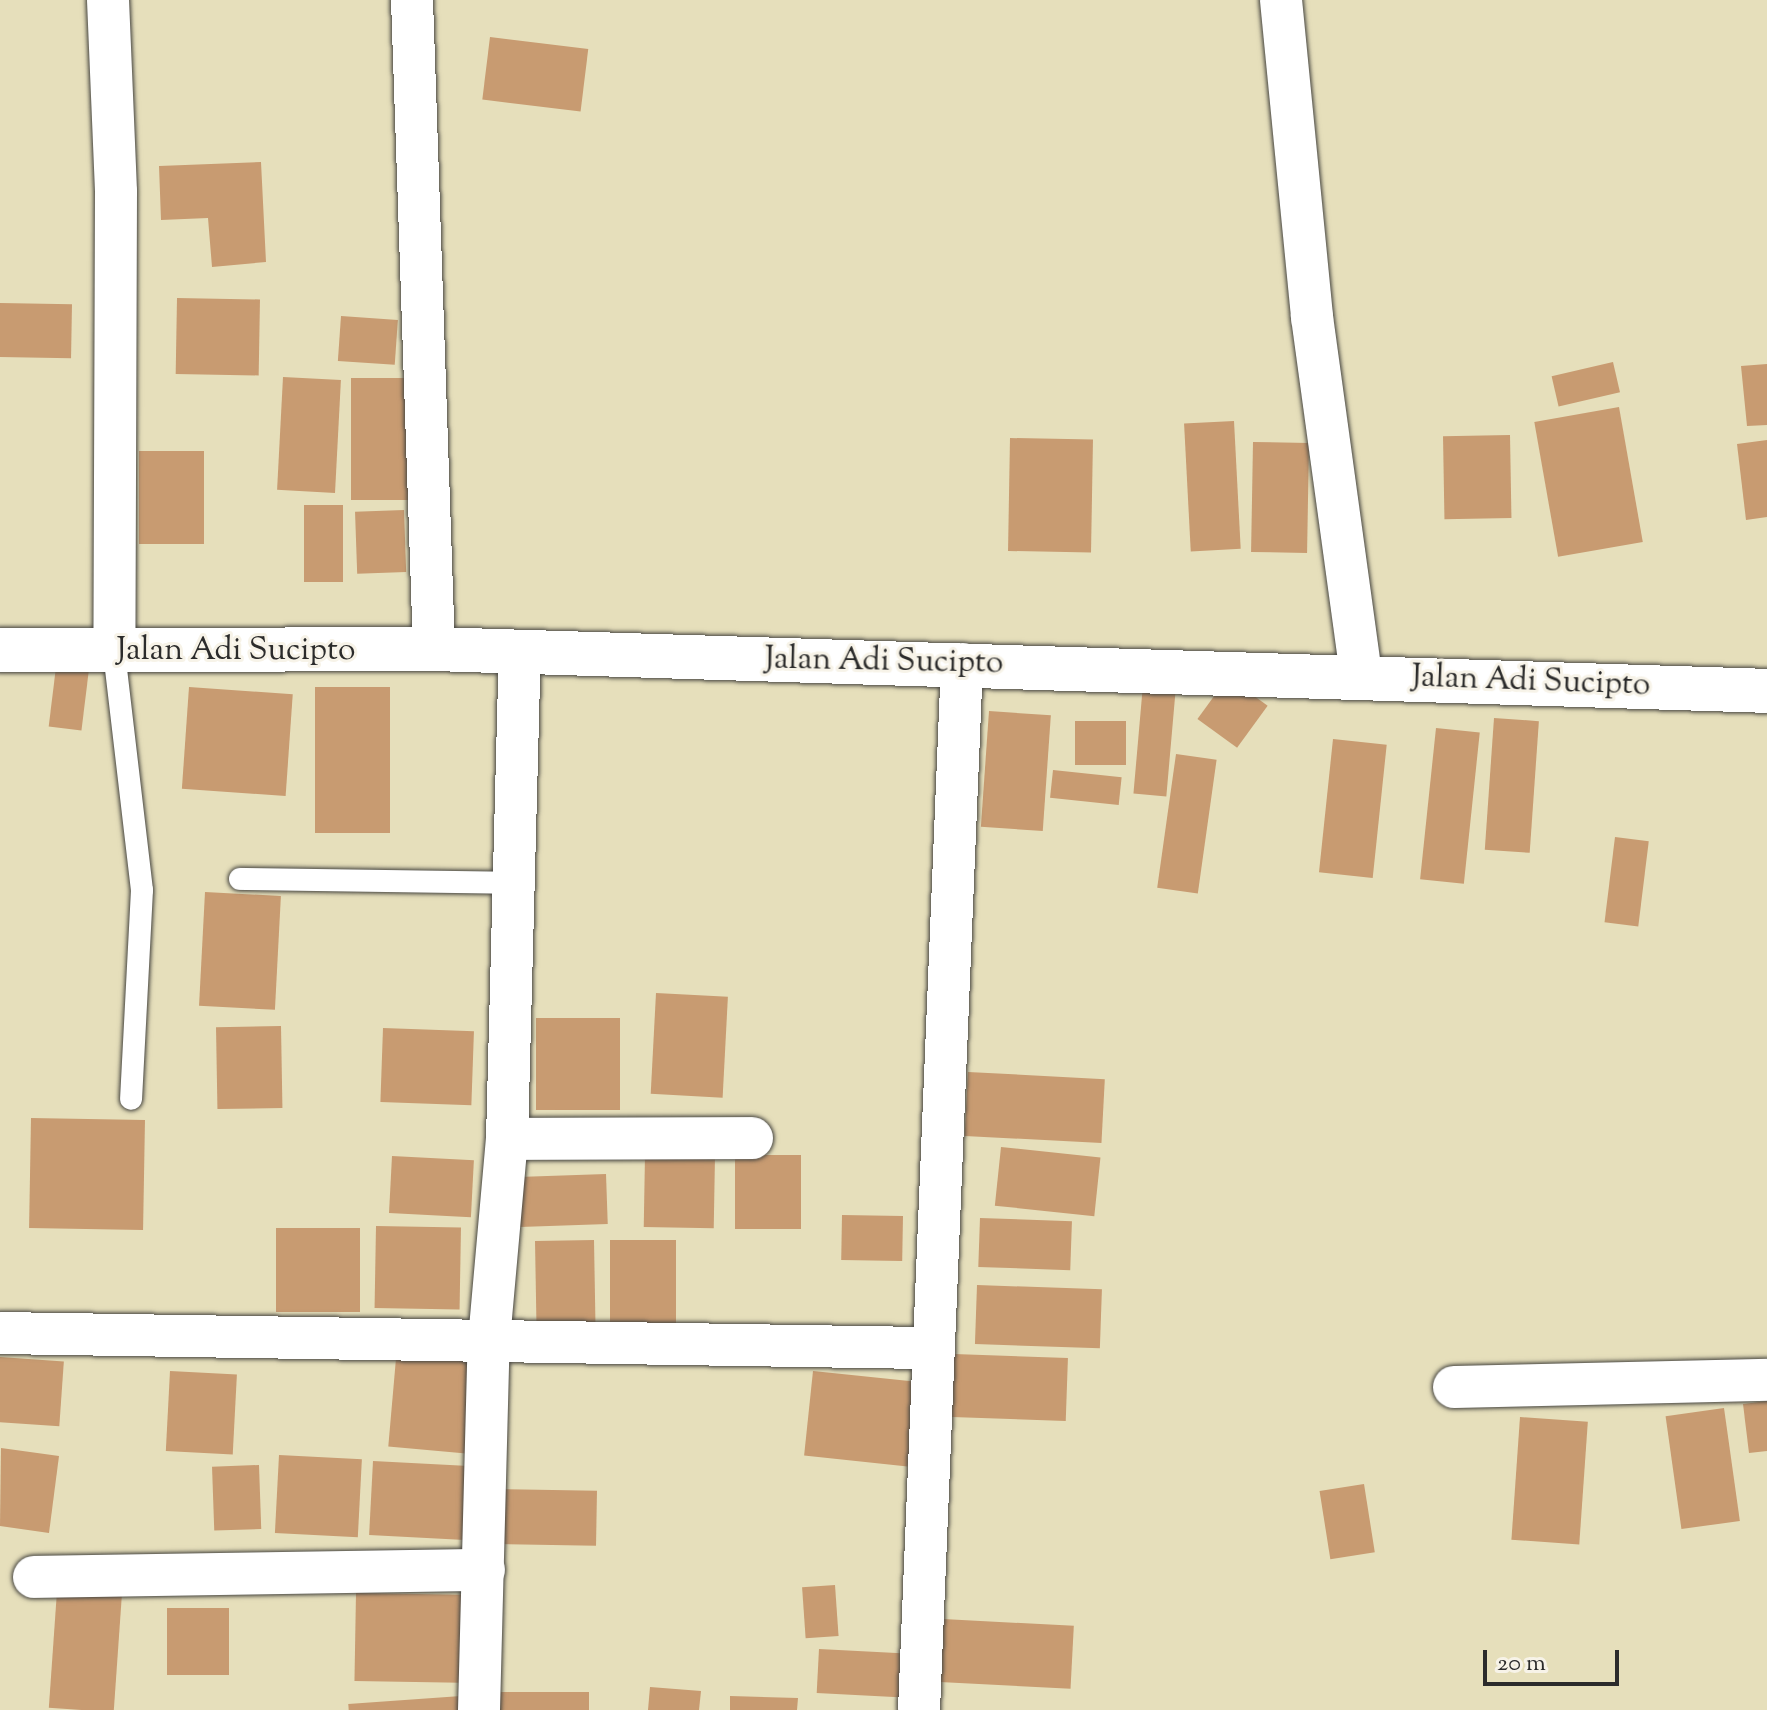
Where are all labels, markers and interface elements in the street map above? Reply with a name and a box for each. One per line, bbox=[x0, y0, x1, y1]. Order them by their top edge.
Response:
street label: Jalan Adi Sucipto bbox=[117, 632, 355, 670]
street label: Jalan Adi Sucipto bbox=[764, 641, 1004, 683]
street label: Jalan Adi Sucipto bbox=[1411, 659, 1651, 705]
scale bar bbox=[1487, 1634, 1623, 1684]
text: 20 m bbox=[1497, 1647, 1546, 1681]

